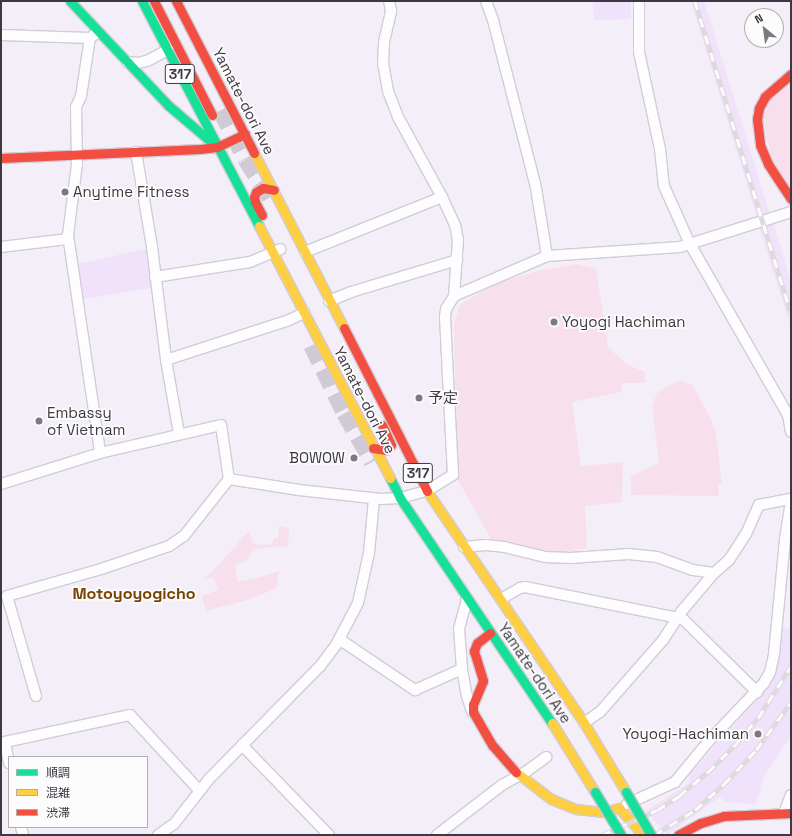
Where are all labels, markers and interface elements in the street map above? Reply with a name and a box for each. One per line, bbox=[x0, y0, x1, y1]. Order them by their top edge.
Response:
north arrow bbox=[744, 8, 784, 48]
text: N bbox=[752, 10, 765, 26]
street label: Yamate-dori Ave bbox=[209, 44, 279, 158]
road number: 317 bbox=[164, 62, 196, 86]
place label: Anytime Fitness bbox=[73, 183, 189, 201]
marker: Anytime Fitness bbox=[60, 187, 70, 197]
place label: Yoyogi Hachiman bbox=[562, 313, 686, 331]
marker: Yoyogi Hachiman bbox=[549, 317, 559, 327]
street label: Yamate-dori Ave bbox=[330, 343, 400, 457]
place label: 予定 bbox=[428, 389, 458, 407]
marker: 予定 bbox=[413, 392, 425, 404]
place label: Embassy of Vietnam bbox=[47, 403, 126, 438]
marker: Embassy of Vietnam bbox=[34, 416, 44, 426]
place label: BOWOW bbox=[289, 449, 345, 467]
marker: BOWOW bbox=[348, 452, 360, 464]
road number: 317 bbox=[402, 461, 434, 485]
district label: Motoyoyogicho bbox=[72, 584, 196, 604]
street label: Yamate-dori Ave bbox=[495, 619, 575, 727]
place label: Yoyogi-Hachiman bbox=[622, 725, 749, 743]
marker: Yoyogi-Hachiman bbox=[752, 728, 764, 740]
legend bbox=[8, 756, 148, 828]
text: 順調 bbox=[46, 765, 70, 781]
text: 混雑 bbox=[46, 785, 70, 801]
text: 渋滞 bbox=[46, 805, 70, 821]

